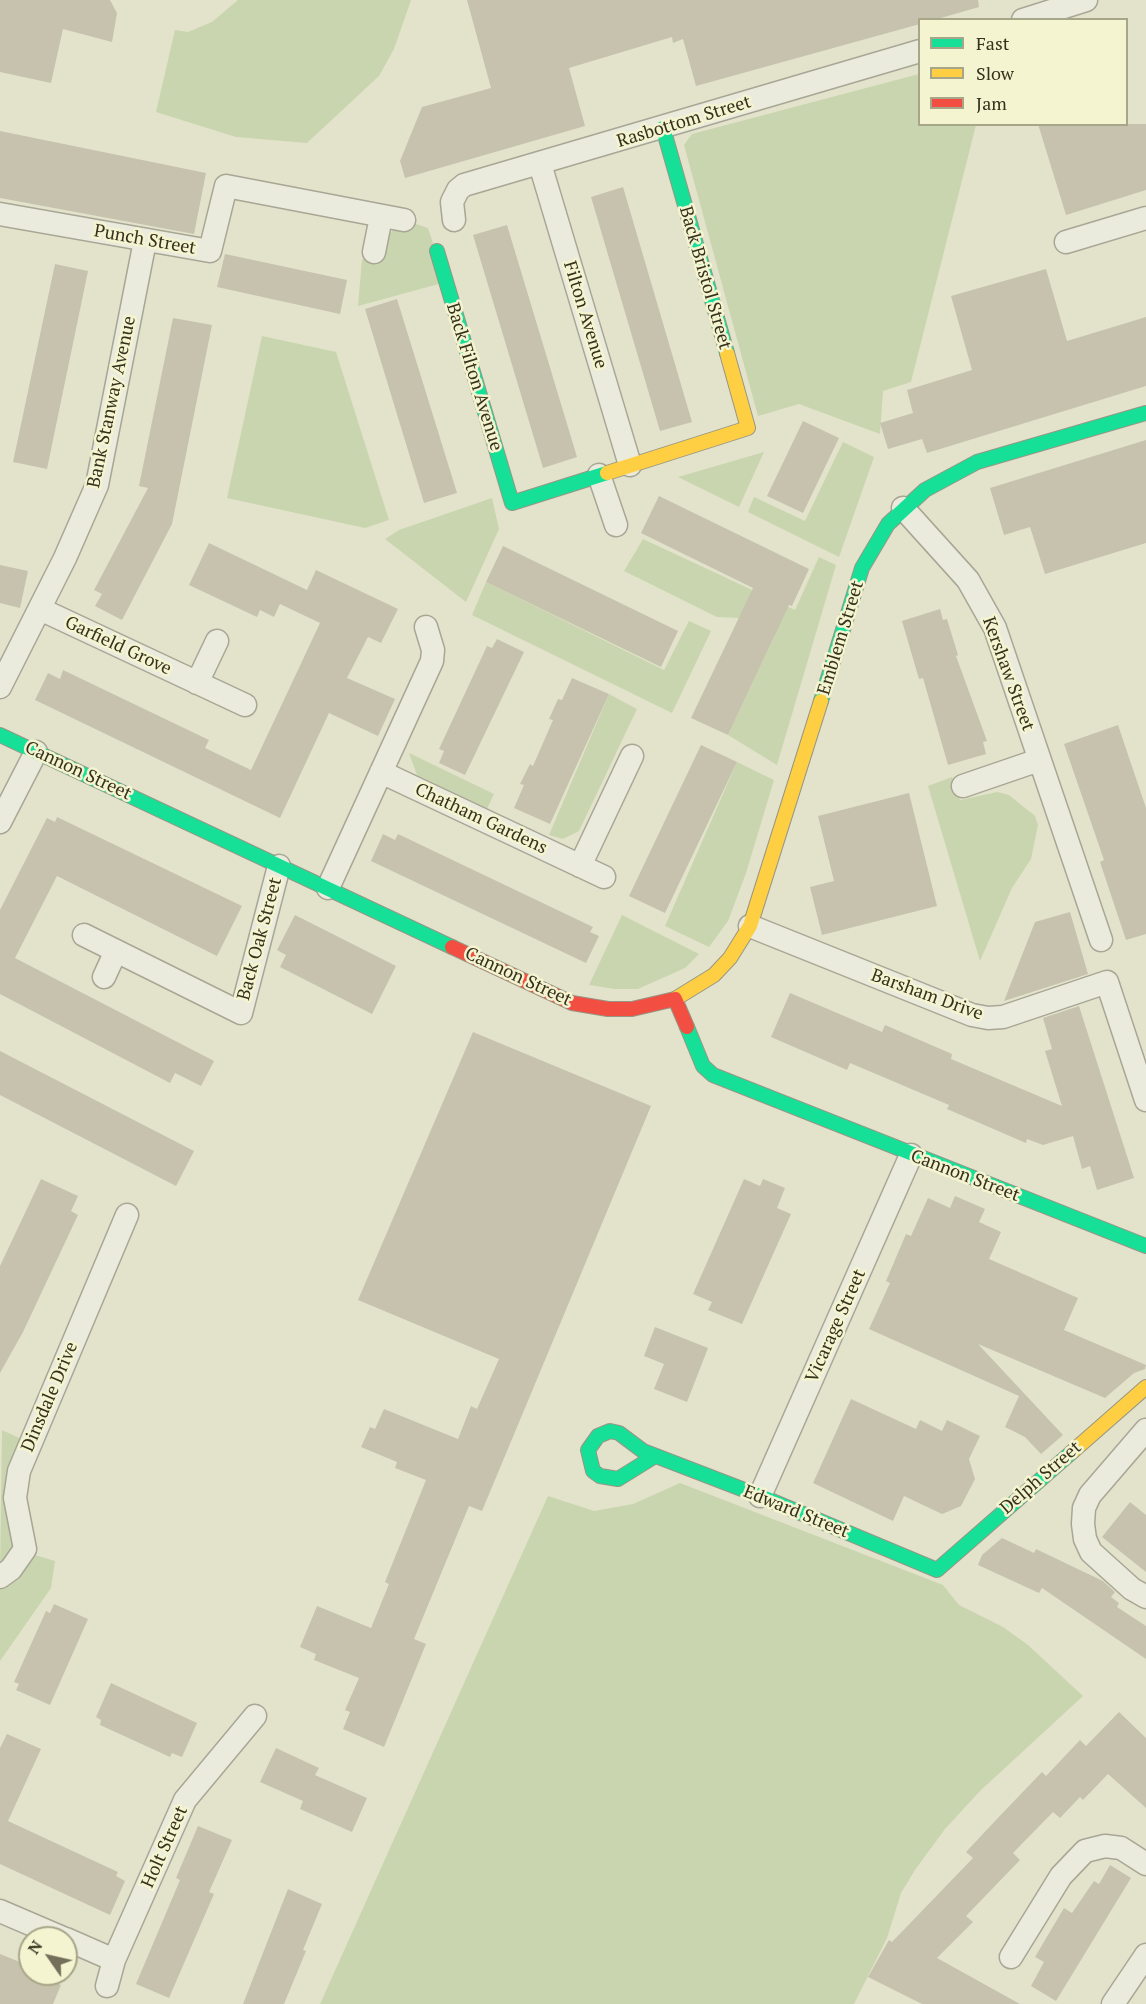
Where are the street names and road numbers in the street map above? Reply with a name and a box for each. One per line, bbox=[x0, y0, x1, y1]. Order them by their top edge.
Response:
street label: Rasbottom Street bbox=[614, 91, 754, 153]
street label: Back Bristol Street bbox=[674, 204, 736, 352]
street label: Punch Street bbox=[92, 220, 198, 260]
street label: Filton Avenue bbox=[558, 259, 612, 371]
street label: Back Filton Avenue bbox=[441, 300, 507, 454]
street label: Bank Stanway Avenue bbox=[83, 314, 141, 490]
street label: Emblem Street bbox=[813, 578, 869, 698]
street label: Garfield Grove bbox=[61, 612, 175, 680]
street label: Kershaw Street bbox=[977, 614, 1039, 734]
street label: Cannon Street bbox=[21, 737, 135, 805]
street label: Chatham Gardens bbox=[411, 779, 551, 859]
street label: Back Oak Street bbox=[233, 875, 287, 1003]
street label: Cannon Street bbox=[461, 943, 575, 1011]
street label: Barsham Drive bbox=[868, 965, 986, 1025]
street label: Cannon Street bbox=[907, 1145, 1023, 1207]
street label: Vicarage Street bbox=[801, 1266, 871, 1386]
street label: Dinsdale Drive bbox=[17, 1339, 83, 1455]
street label: Delph Street bbox=[996, 1437, 1086, 1519]
street label: Edward Street bbox=[740, 1481, 852, 1543]
street label: Holt Street bbox=[137, 1803, 193, 1891]

